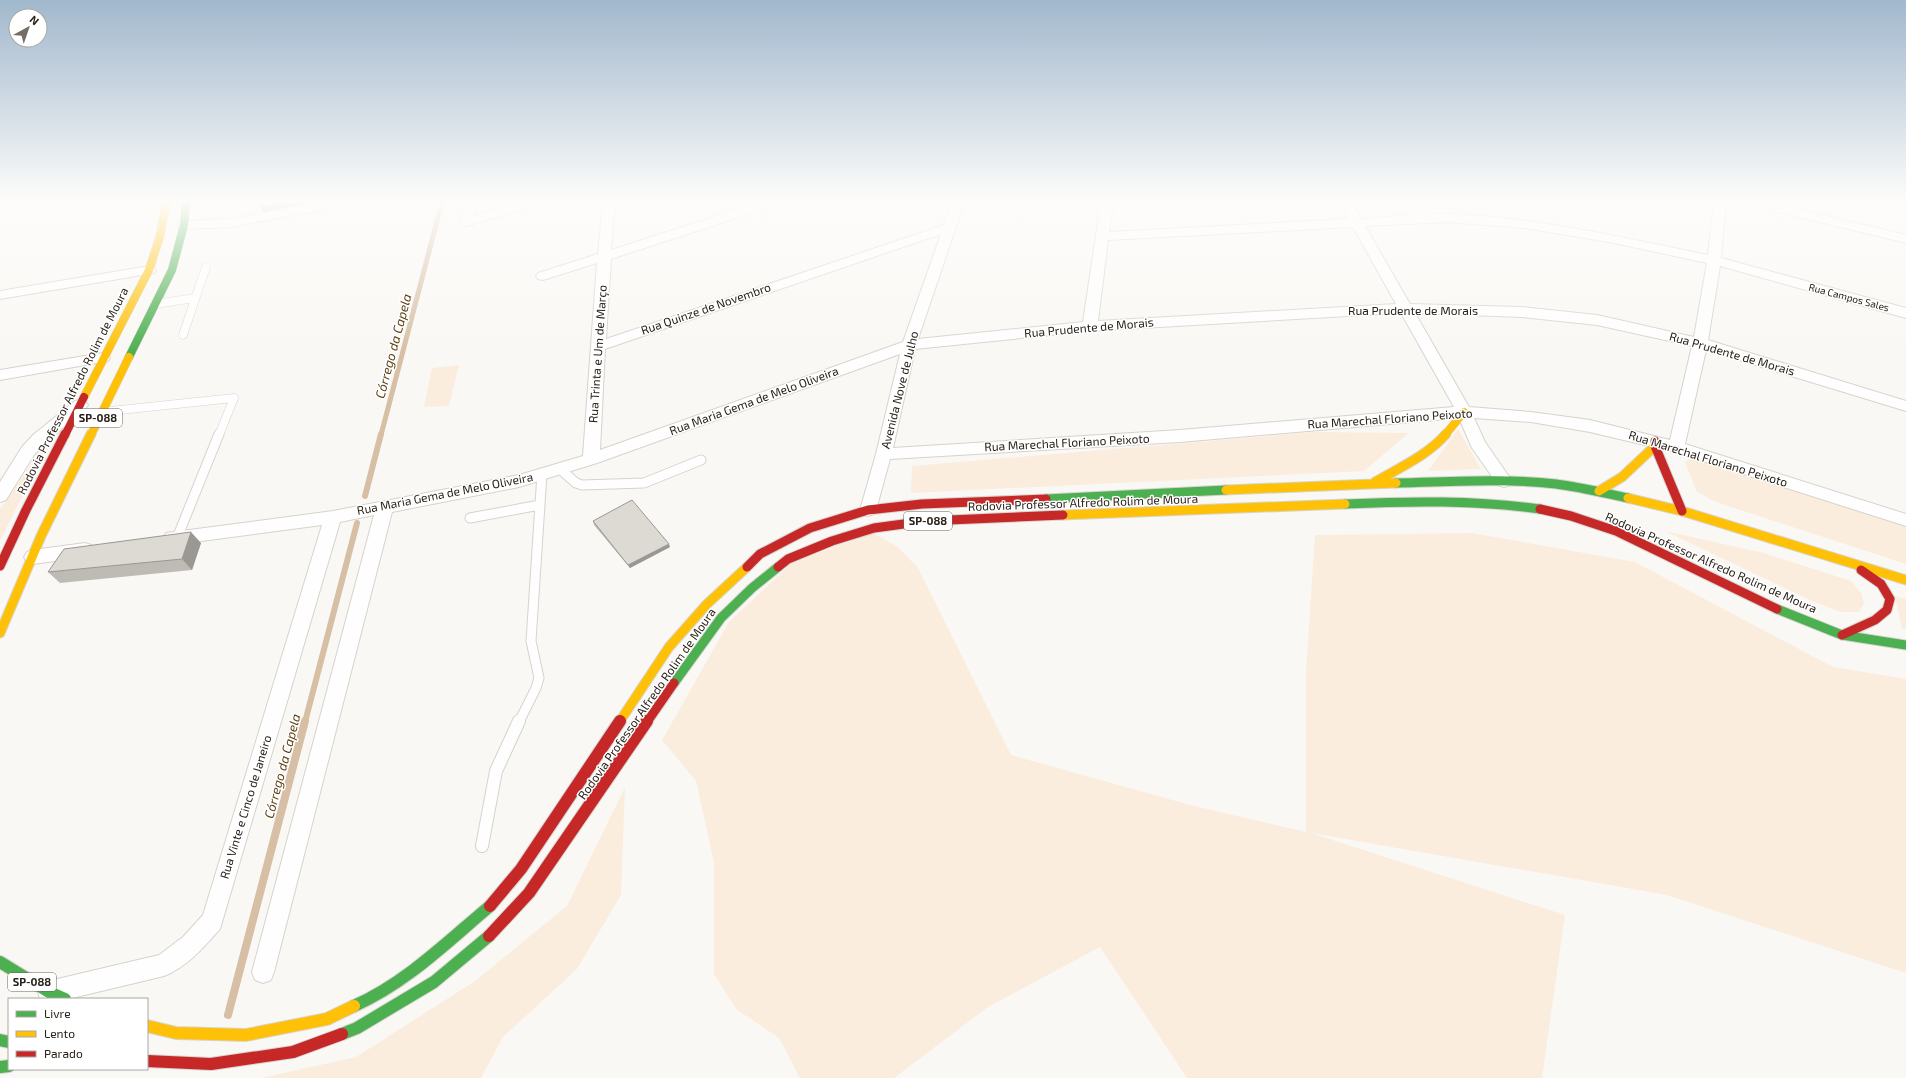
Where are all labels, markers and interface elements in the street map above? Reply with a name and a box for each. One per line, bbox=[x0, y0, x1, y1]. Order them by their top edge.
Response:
north arrow bbox=[8, 8, 48, 48]
text: N bbox=[28, 12, 42, 28]
street label: Rua Quinze de Novembro bbox=[639, 279, 773, 338]
street label: Rua Campos Sales bbox=[1807, 280, 1891, 314]
street label: Rua Trinta e Um de Março bbox=[585, 284, 610, 423]
street label: Rodovia Professor Alfredo Rolim de Moura bbox=[14, 285, 131, 496]
water label: Córrego da Capela bbox=[371, 292, 415, 400]
street label: Rua Prudente de Morais bbox=[1348, 303, 1478, 317]
street label: Rua Prudente de Morais bbox=[1024, 314, 1154, 340]
street label: Rua Prudente de Morais bbox=[1668, 328, 1797, 378]
street label: Avenida Nove de Julho bbox=[878, 329, 920, 450]
street label: Rua Maria Gema de Melo Oliveira bbox=[667, 363, 840, 437]
street label: Rua Marechal Floriano Peixoto bbox=[1307, 405, 1473, 431]
road number: SP-088 bbox=[74, 409, 122, 427]
street label: Rua Marechal Floriano Peixoto bbox=[1627, 427, 1790, 489]
street label: Rua Marechal Floriano Peixoto bbox=[984, 431, 1150, 453]
street label: Rua Maria Gema de Melo Oliveira bbox=[356, 469, 534, 517]
street label: Rodovia Professor Alfredo Rolim de Moura bbox=[968, 491, 1198, 513]
street label: Rodovia Professor Alfredo Rolim de Moura bbox=[1603, 509, 1819, 615]
road number: SP-088 bbox=[904, 512, 952, 530]
street label: Rodovia Professor Alfredo Rolim de Moura bbox=[574, 605, 718, 802]
water label: Córrego da Capela bbox=[260, 712, 304, 820]
street label: Rua Vinte e Cinco de Janeiro bbox=[216, 733, 274, 880]
road number: SP-088 bbox=[8, 973, 56, 991]
legend bbox=[8, 998, 148, 1070]
text: Livre bbox=[44, 1006, 71, 1020]
text: Lento bbox=[44, 1026, 75, 1040]
text: Parado bbox=[44, 1046, 83, 1060]

